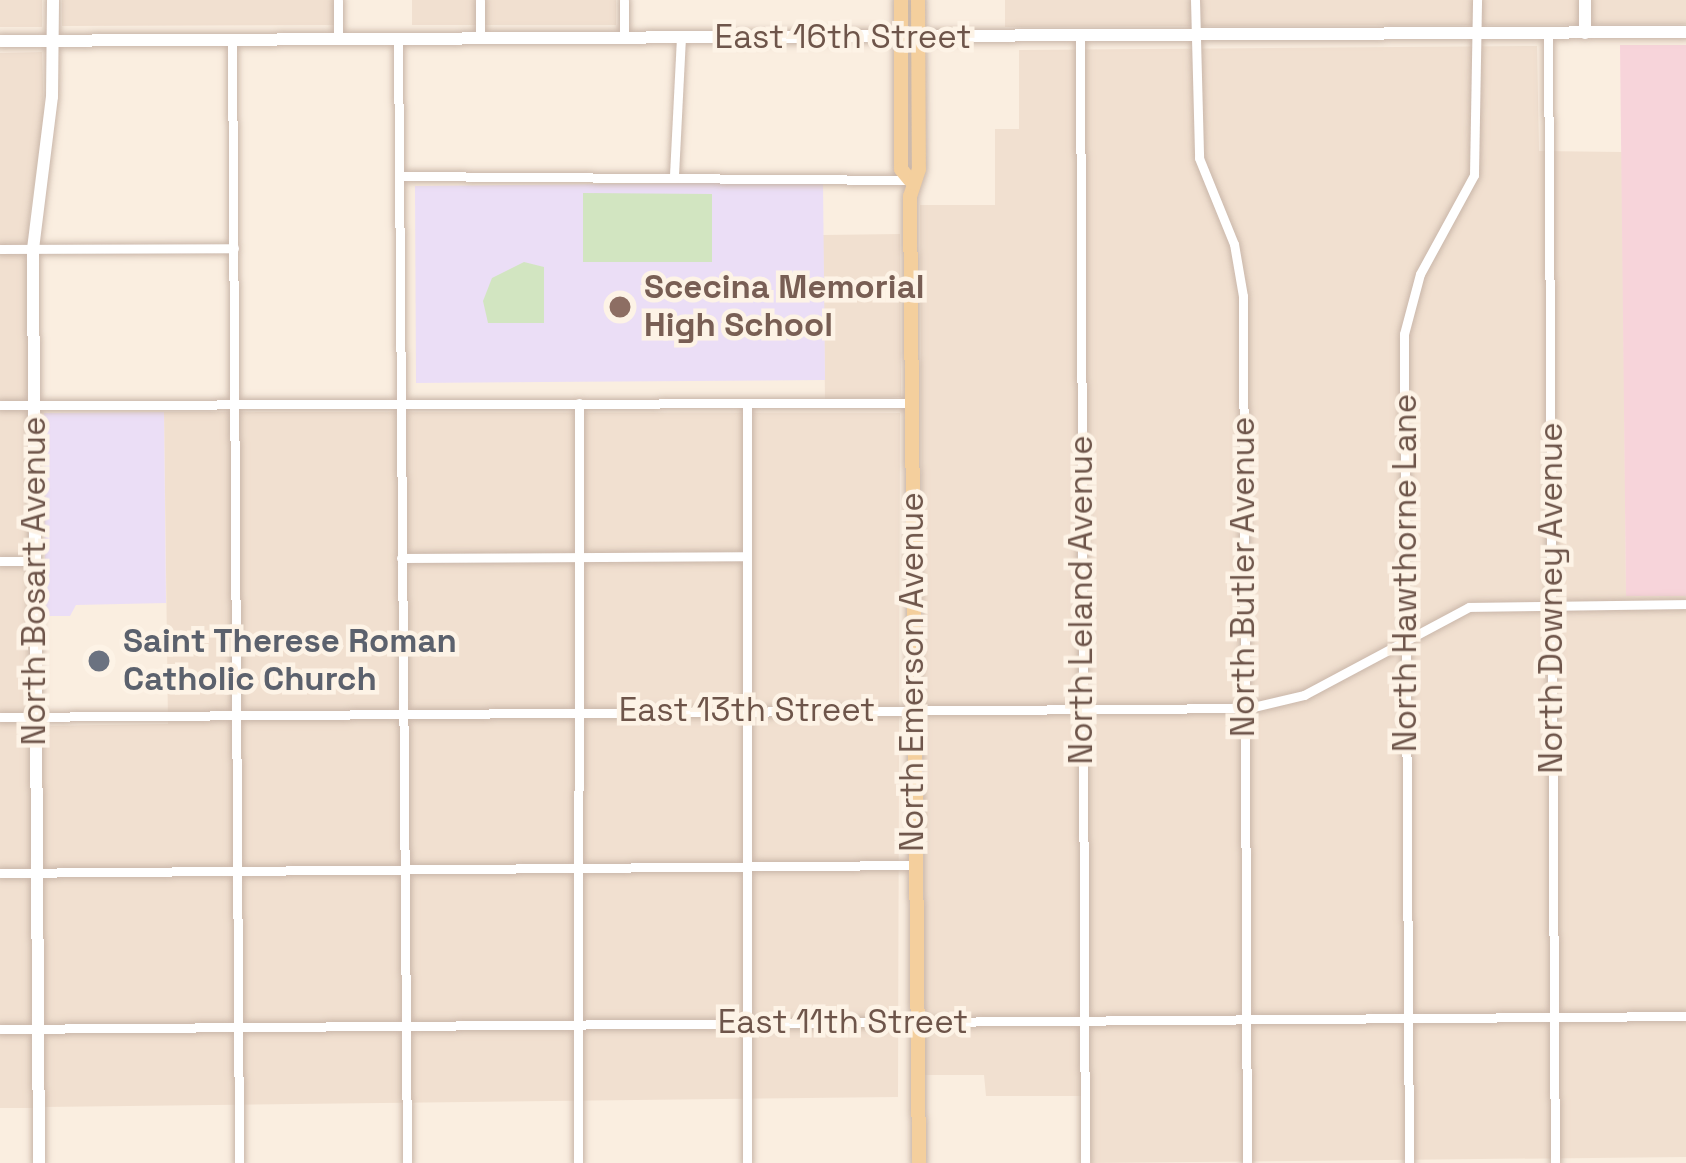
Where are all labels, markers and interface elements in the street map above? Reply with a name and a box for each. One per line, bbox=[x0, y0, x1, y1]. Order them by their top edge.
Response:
street label: East 16th Street bbox=[715, 18, 971, 58]
place label: Scecina Memorial High School bbox=[644, 268, 924, 346]
marker: Scecina Memorial High School bbox=[607, 294, 633, 320]
street label: North Hawthorne Lane bbox=[1386, 394, 1426, 752]
street label: North Bosart Avenue bbox=[15, 416, 55, 746]
street label: North Butler Avenue bbox=[1224, 417, 1264, 737]
street label: North Downey Avenue bbox=[1532, 422, 1572, 774]
street label: North Leland Avenue bbox=[1062, 435, 1102, 765]
street label: North Emerson Avenue bbox=[893, 492, 933, 852]
place label: Saint Therese Roman Catholic Church bbox=[123, 622, 458, 700]
marker: Saint Therese Roman Catholic Church bbox=[86, 648, 112, 674]
street label: East 13th Street bbox=[619, 691, 875, 731]
street label: East 11th Street bbox=[718, 1003, 968, 1043]

